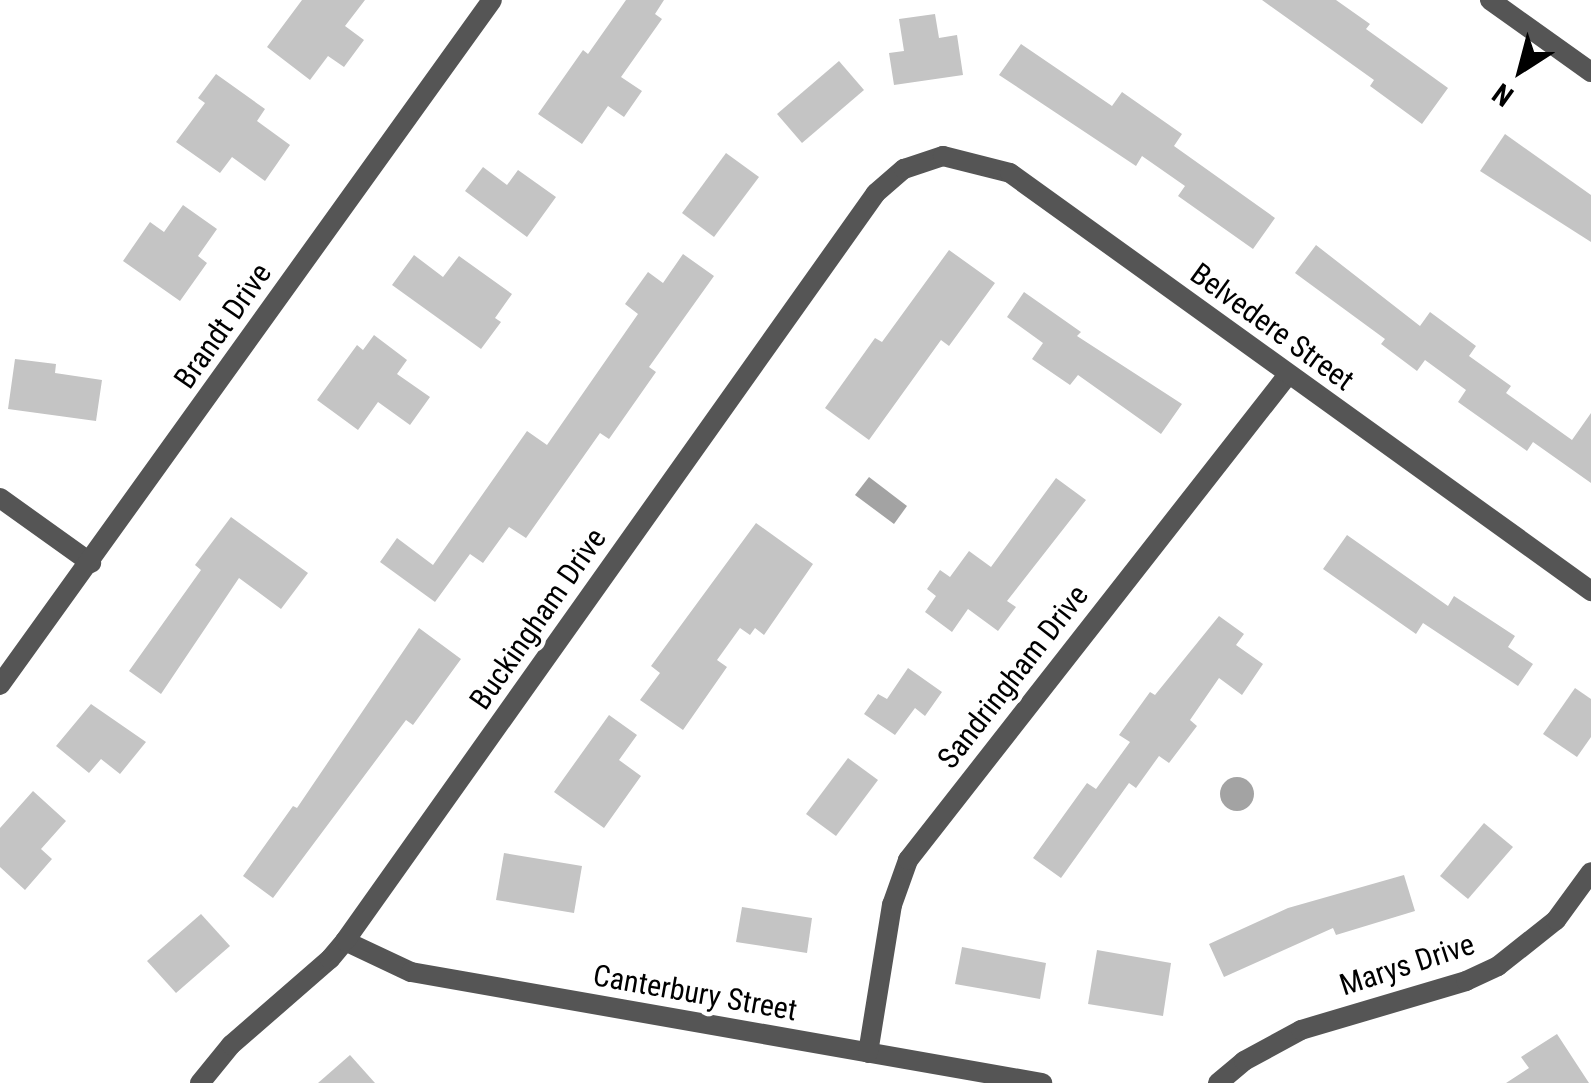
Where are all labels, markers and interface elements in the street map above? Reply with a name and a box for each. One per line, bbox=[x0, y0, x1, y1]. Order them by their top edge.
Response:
north arrow bbox=[1471, 20, 1571, 120]
text: N bbox=[1486, 76, 1520, 113]
street label: Belvedere Street bbox=[1183, 256, 1361, 398]
street label: Brandt Drive bbox=[167, 257, 279, 395]
street label: Buckingham Drive bbox=[462, 522, 614, 716]
street label: Sandringham Drive bbox=[930, 578, 1096, 776]
street label: Marys Drive bbox=[1335, 926, 1479, 1004]
street label: Canterbury Street bbox=[590, 957, 800, 1029]

